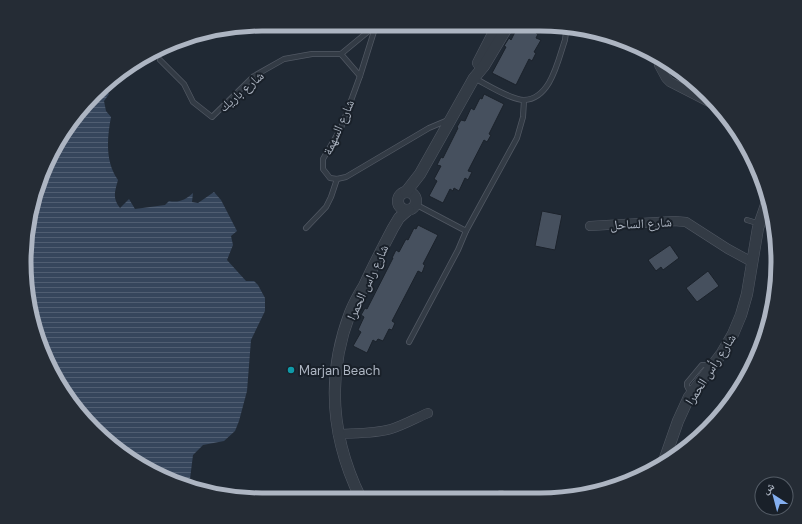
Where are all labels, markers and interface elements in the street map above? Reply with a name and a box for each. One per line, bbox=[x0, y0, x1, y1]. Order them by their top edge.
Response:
street label: شارع باريك bbox=[215, 67, 268, 116]
street label: شارع السهمة bbox=[319, 97, 359, 158]
street label: شارع الساحل bbox=[610, 213, 672, 235]
street label: شارع راس الحمرا bbox=[343, 242, 393, 323]
street label: شارع رأس الحمرا bbox=[681, 331, 740, 408]
place label: Marjan Beach bbox=[299, 362, 380, 379]
marker: Marjan Beach bbox=[286, 365, 296, 375]
north arrow bbox=[754, 476, 794, 516]
text: ش bbox=[759, 479, 778, 498]

